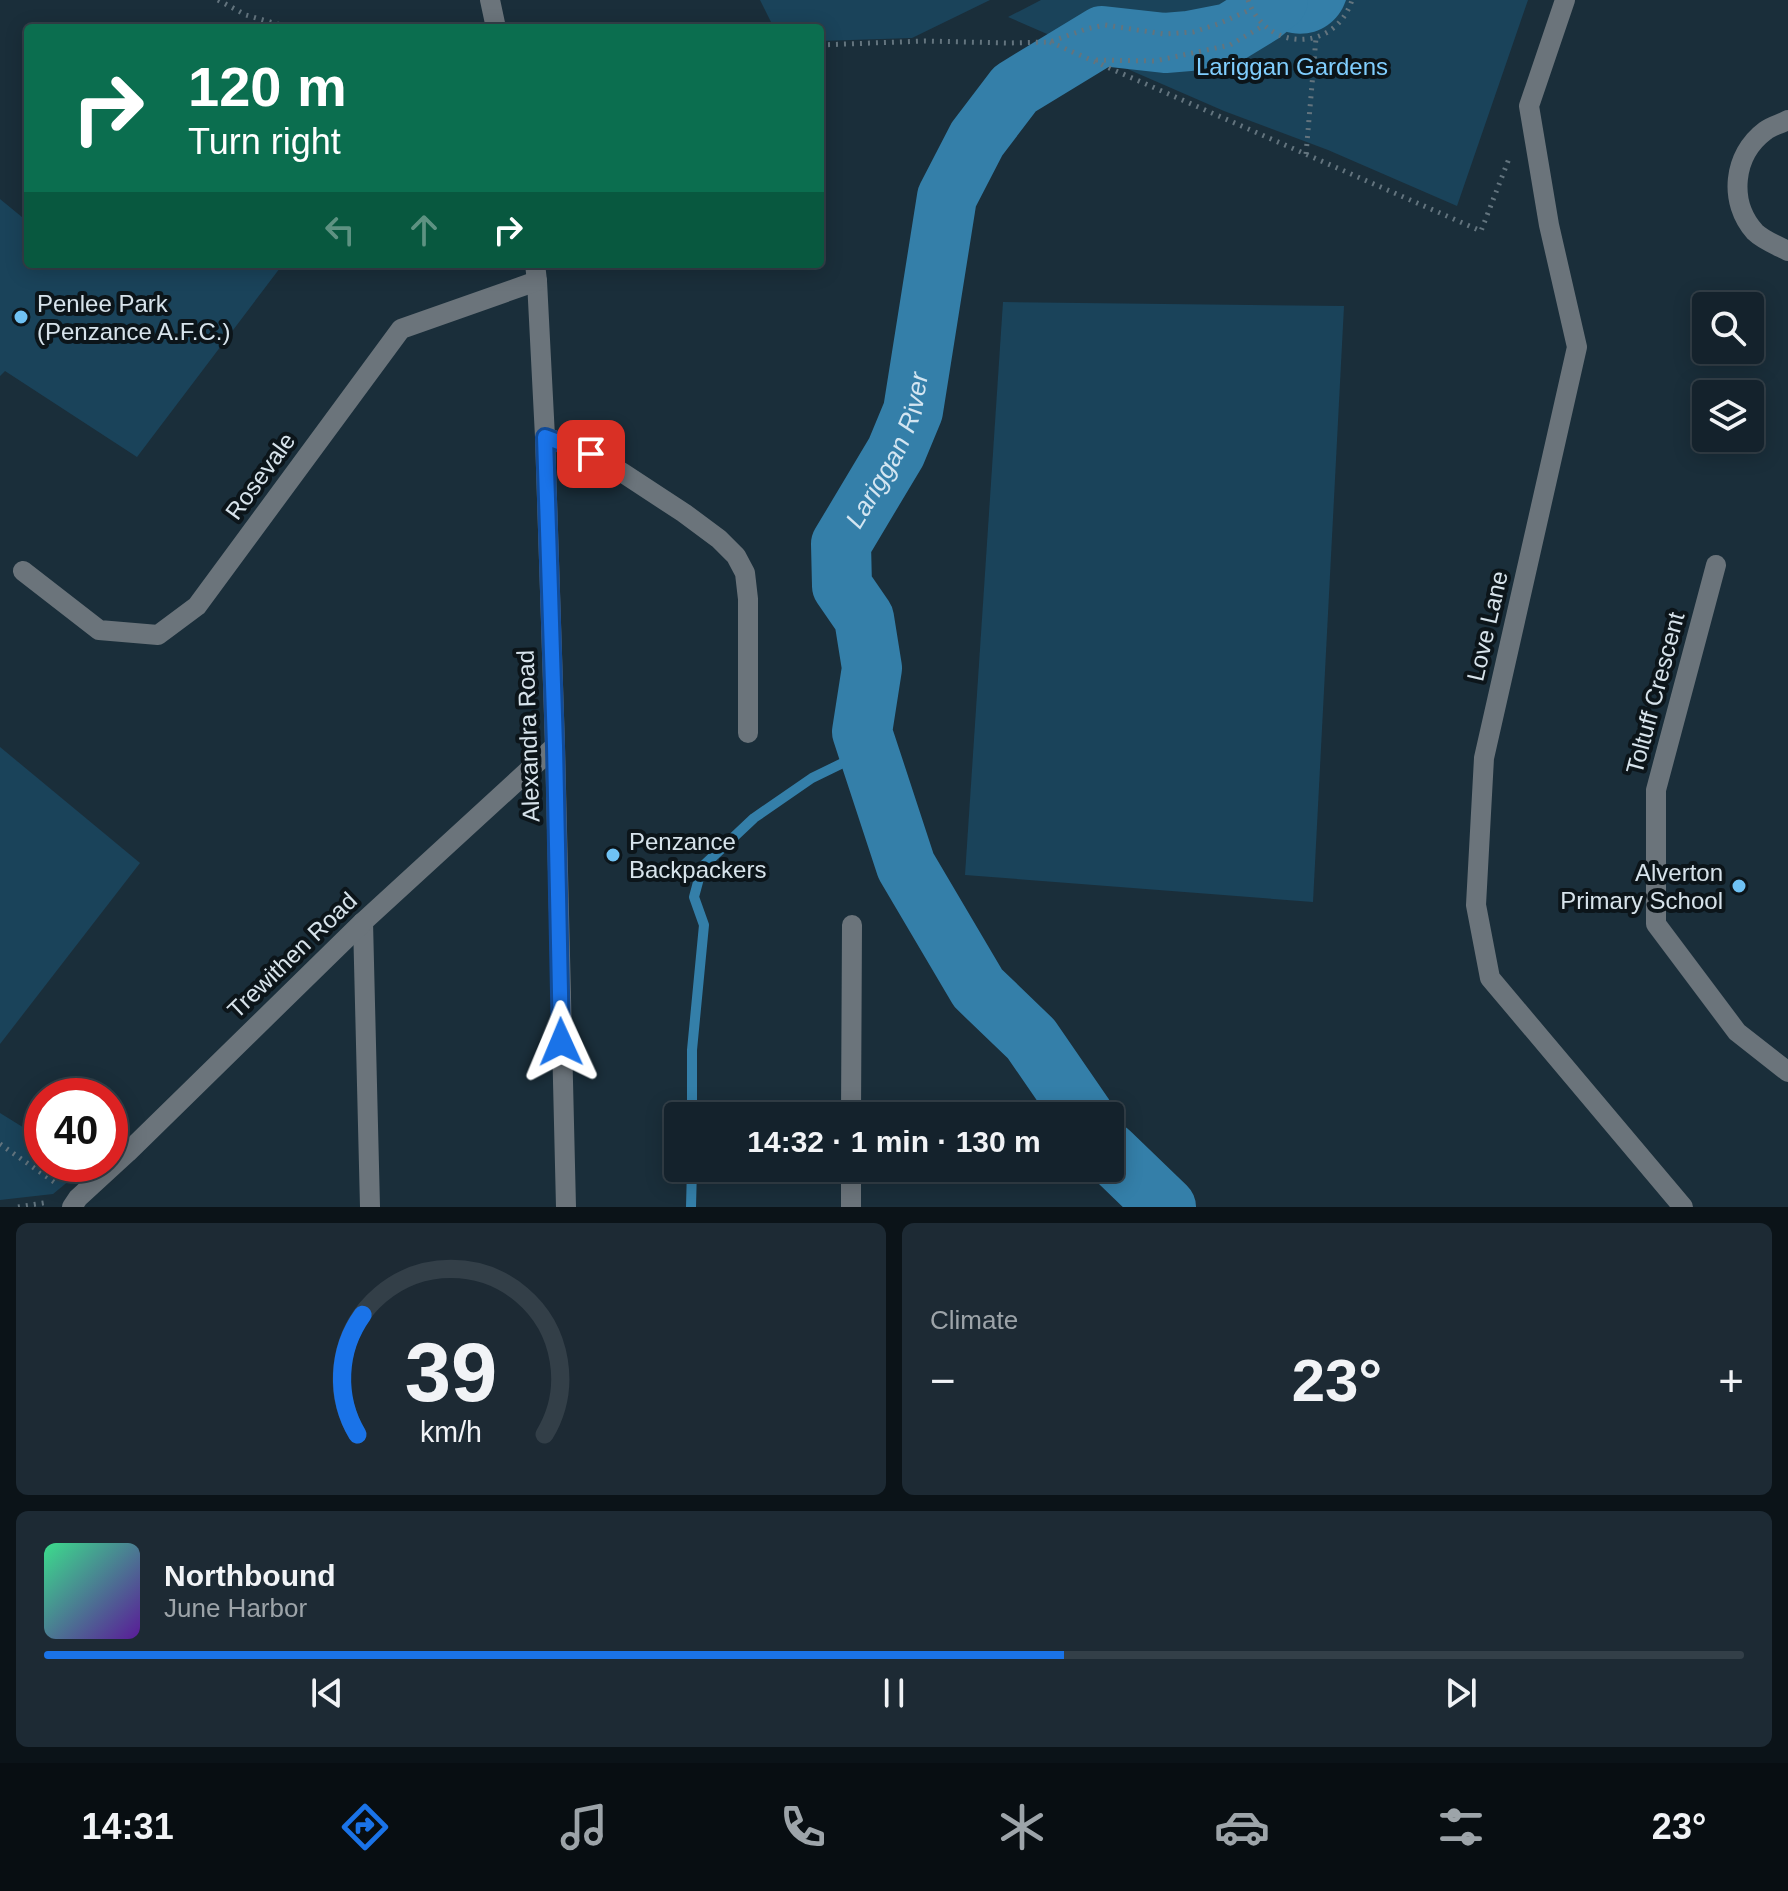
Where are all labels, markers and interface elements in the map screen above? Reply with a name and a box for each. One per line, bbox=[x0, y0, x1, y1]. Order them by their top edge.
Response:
park label: Lariggan Gardens bbox=[1196, 53, 1388, 80]
text: 120 m bbox=[188, 55, 347, 118]
icon: right bbox=[56, 56, 160, 160]
text: Turn right bbox=[188, 121, 341, 162]
icon: left bbox=[318, 208, 362, 252]
icon: ahead bbox=[402, 208, 446, 252]
icon: right bbox=[486, 208, 530, 252]
place label: Penlee Park (Penzance A.F.C.) bbox=[37, 290, 230, 345]
map controls bbox=[1692, 292, 1764, 452]
button: search bbox=[1692, 292, 1764, 364]
marker: Penlee Park (Penzance A.F.C.) bbox=[12, 308, 30, 326]
water label: Lariggan River bbox=[839, 369, 934, 533]
button: layers bbox=[1692, 380, 1764, 452]
pin bbox=[557, 420, 625, 488]
street label: Rosevale bbox=[220, 428, 300, 524]
icon: arrive bbox=[569, 432, 613, 476]
street label: Love Lane bbox=[1461, 568, 1513, 684]
street label: Toltuff Crescent bbox=[1620, 609, 1690, 777]
street label: Alexandra Road bbox=[512, 650, 544, 822]
place label: Penzance Backpackers bbox=[629, 828, 766, 883]
marker: Penzance Backpackers bbox=[604, 846, 622, 864]
place label: Alverton Primary School bbox=[1560, 859, 1723, 914]
marker: Alverton Primary School bbox=[1730, 877, 1748, 895]
street label: Trewithen Road bbox=[222, 887, 362, 1023]
position arrow bbox=[519, 1000, 603, 1084]
speed limit sign: 40 bbox=[24, 1078, 128, 1182]
text: 14:32 · 1 min · 130 m bbox=[747, 1125, 1041, 1158]
text: Climate bbox=[930, 1305, 1018, 1335]
text: 39 bbox=[405, 1326, 497, 1419]
text: 23° bbox=[1292, 1347, 1382, 1414]
text: − bbox=[930, 1356, 956, 1405]
text: + bbox=[1718, 1356, 1744, 1405]
text: km/h bbox=[420, 1416, 482, 1448]
text: Northbound bbox=[164, 1559, 336, 1592]
text: June Harbor bbox=[164, 1593, 307, 1623]
icon: previous bbox=[305, 1671, 349, 1715]
icon: pause bbox=[872, 1671, 916, 1715]
icon: next bbox=[1439, 1671, 1483, 1715]
icon: directions bbox=[337, 1799, 393, 1855]
icon: music bbox=[556, 1799, 612, 1855]
icon: phone bbox=[775, 1799, 831, 1855]
icon: climate bbox=[994, 1799, 1050, 1855]
icon: car bbox=[1214, 1799, 1270, 1855]
icon: filters bbox=[1433, 1799, 1489, 1855]
text: 14:31 bbox=[82, 1806, 174, 1847]
text: 23° bbox=[1652, 1806, 1706, 1847]

